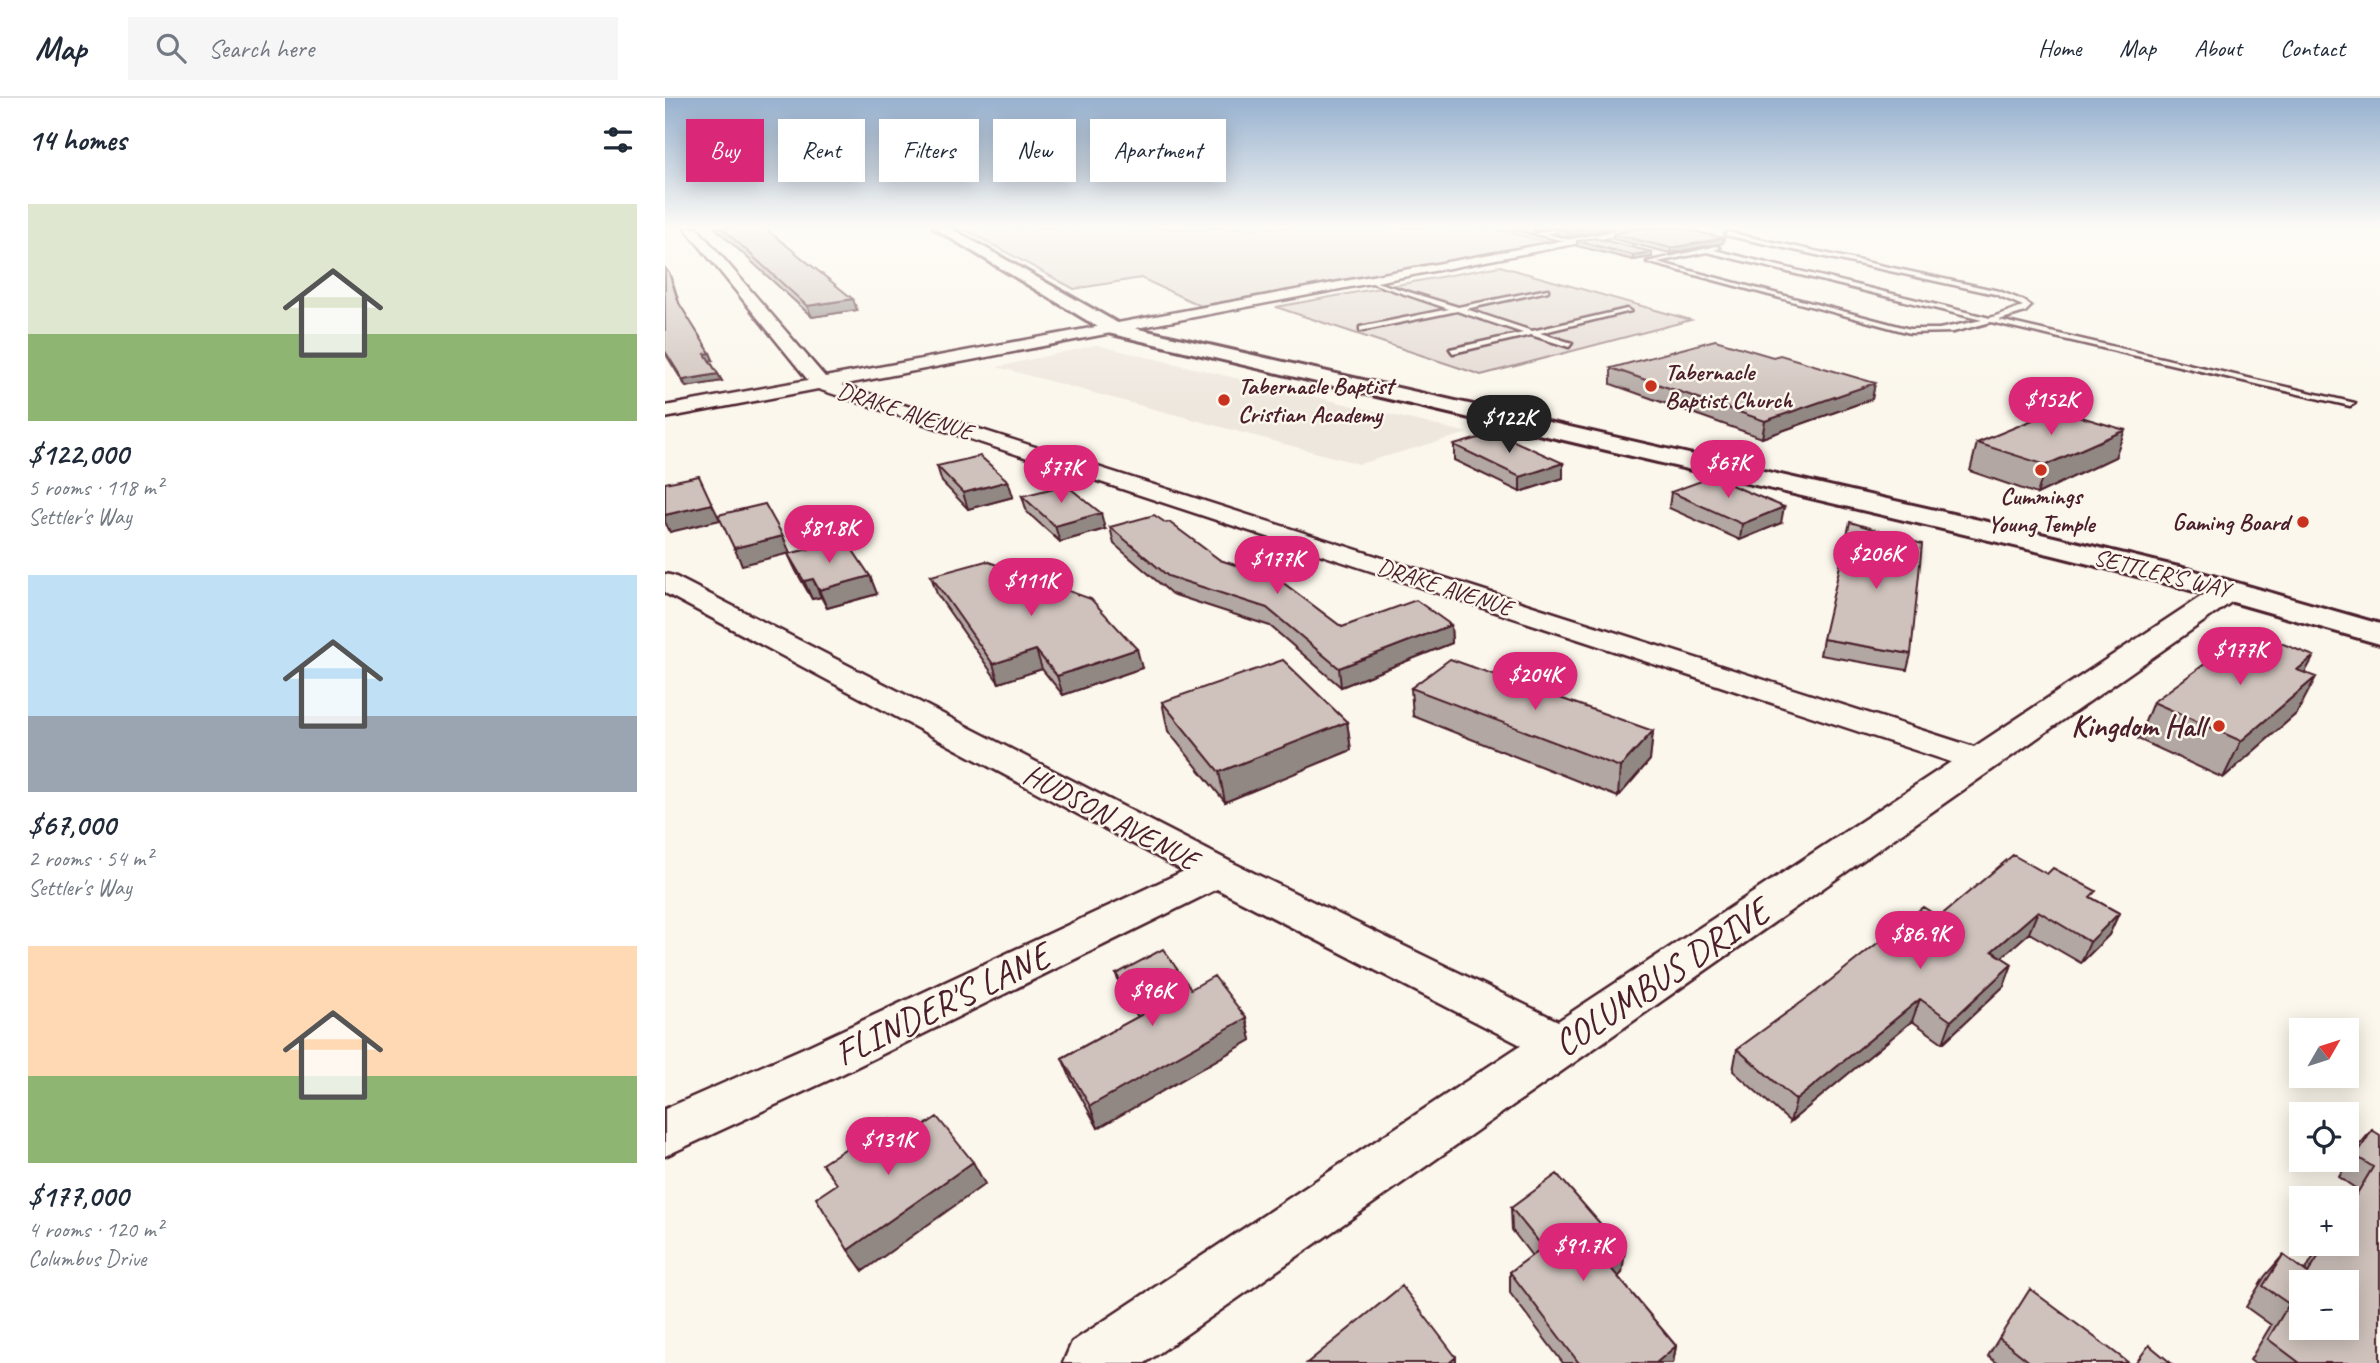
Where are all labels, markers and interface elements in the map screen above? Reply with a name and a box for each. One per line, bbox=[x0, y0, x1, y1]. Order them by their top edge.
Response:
search box bbox=[128, 17, 618, 80]
text: Map bbox=[35, 27, 86, 69]
icon: search bbox=[152, 29, 190, 67]
text: Search here bbox=[208, 32, 314, 65]
text: Home bbox=[2038, 33, 2081, 63]
text: Map bbox=[2119, 33, 2156, 63]
text: About bbox=[2194, 33, 2242, 63]
text: Contact bbox=[2280, 33, 2345, 63]
chip: Buy bbox=[686, 119, 764, 182]
chip: Rent bbox=[778, 119, 865, 182]
chip: Filters bbox=[879, 119, 979, 182]
chip: New bbox=[993, 119, 1076, 182]
chip: Apartment bbox=[1090, 119, 1226, 182]
text: 14 homes bbox=[28, 121, 126, 159]
icon: filters bbox=[599, 121, 637, 159]
icon: home bbox=[270, 250, 396, 376]
place label: Tabernacle Baptist Church bbox=[1665, 357, 1793, 415]
place label: Tabernacle Baptist Cristian Academy bbox=[1238, 371, 1397, 429]
street label: DRAKE AVENUE bbox=[834, 375, 979, 448]
marker: Tabernacle Baptist Church bbox=[1643, 378, 1659, 394]
pin: $152K bbox=[2002, 378, 2100, 437]
text: $152K bbox=[2025, 385, 2077, 414]
marker: Tabernacle Baptist Cristian Academy bbox=[1216, 392, 1232, 408]
pin: $122K bbox=[1460, 396, 1558, 455]
text: $122K bbox=[1482, 403, 1536, 432]
text: $122,000 bbox=[28, 435, 128, 473]
pin: $67K bbox=[1687, 440, 1769, 500]
pin: $77K bbox=[1020, 446, 1102, 505]
text: $67K bbox=[1706, 448, 1750, 477]
text: $77K bbox=[1040, 453, 1082, 482]
marker: Cummings Young Temple bbox=[2033, 462, 2049, 478]
text: 5 rooms · 118 m² bbox=[28, 473, 163, 502]
place label: Cummings Young Temple bbox=[1988, 481, 2096, 539]
text: Settler's Way bbox=[28, 502, 132, 531]
pin: $81.8K bbox=[772, 505, 886, 565]
place label: Gaming Board bbox=[2172, 507, 2293, 537]
text: $81.8K bbox=[800, 513, 858, 542]
marker: Gaming Board bbox=[2295, 514, 2311, 530]
pin: $206K bbox=[1827, 532, 1925, 591]
pin: $177K bbox=[1228, 536, 1326, 596]
text: $206K bbox=[1849, 539, 1903, 568]
street label: SETTLER'S WAY bbox=[2091, 542, 2236, 605]
text: $177K bbox=[1251, 544, 1303, 573]
street label: DRAKE AVENUE bbox=[1374, 551, 1519, 624]
pin: $111K bbox=[982, 559, 1080, 618]
text: $111K bbox=[1004, 566, 1058, 595]
icon: home bbox=[270, 621, 396, 747]
pin: $177K bbox=[2191, 628, 2289, 687]
text: $177K bbox=[2214, 635, 2266, 664]
pin: $204K bbox=[1486, 652, 1584, 712]
text: $204K bbox=[1508, 660, 1562, 689]
place label: Kingdom Hall bbox=[2071, 707, 2211, 745]
marker: Kingdom Hall bbox=[2211, 718, 2227, 734]
street label: HUDSON AVENUE bbox=[1017, 755, 1208, 881]
text: $67,000 bbox=[28, 806, 115, 844]
text: 2 rooms · 54 m² bbox=[28, 844, 152, 873]
text: Settler's Way bbox=[28, 873, 132, 902]
street label: COLUMBUS DRIVE bbox=[1544, 885, 1782, 1067]
pin: $86.9K bbox=[1863, 912, 1977, 971]
text: $86.9K bbox=[1891, 919, 1949, 948]
street label: FLINDER'S LANE bbox=[827, 930, 1062, 1076]
pin: $96K bbox=[1111, 968, 1193, 1028]
text: $96K bbox=[1131, 976, 1173, 1005]
icon: home bbox=[270, 992, 396, 1118]
north arrow bbox=[2289, 1018, 2359, 1088]
map controls bbox=[2289, 1018, 2359, 1340]
button: locate bbox=[2289, 1102, 2359, 1172]
pin: $131K bbox=[839, 1118, 937, 1177]
text: $131K bbox=[861, 1125, 915, 1154]
text: $177,000 bbox=[28, 1177, 128, 1215]
button: + bbox=[2289, 1186, 2359, 1256]
text: 4 rooms · 120 m² bbox=[28, 1215, 163, 1244]
pin: $91.7K bbox=[1526, 1224, 1640, 1283]
text: $91.7K bbox=[1554, 1231, 1612, 1260]
text: Columbus Drive bbox=[28, 1244, 146, 1273]
button: − bbox=[2289, 1270, 2359, 1340]

